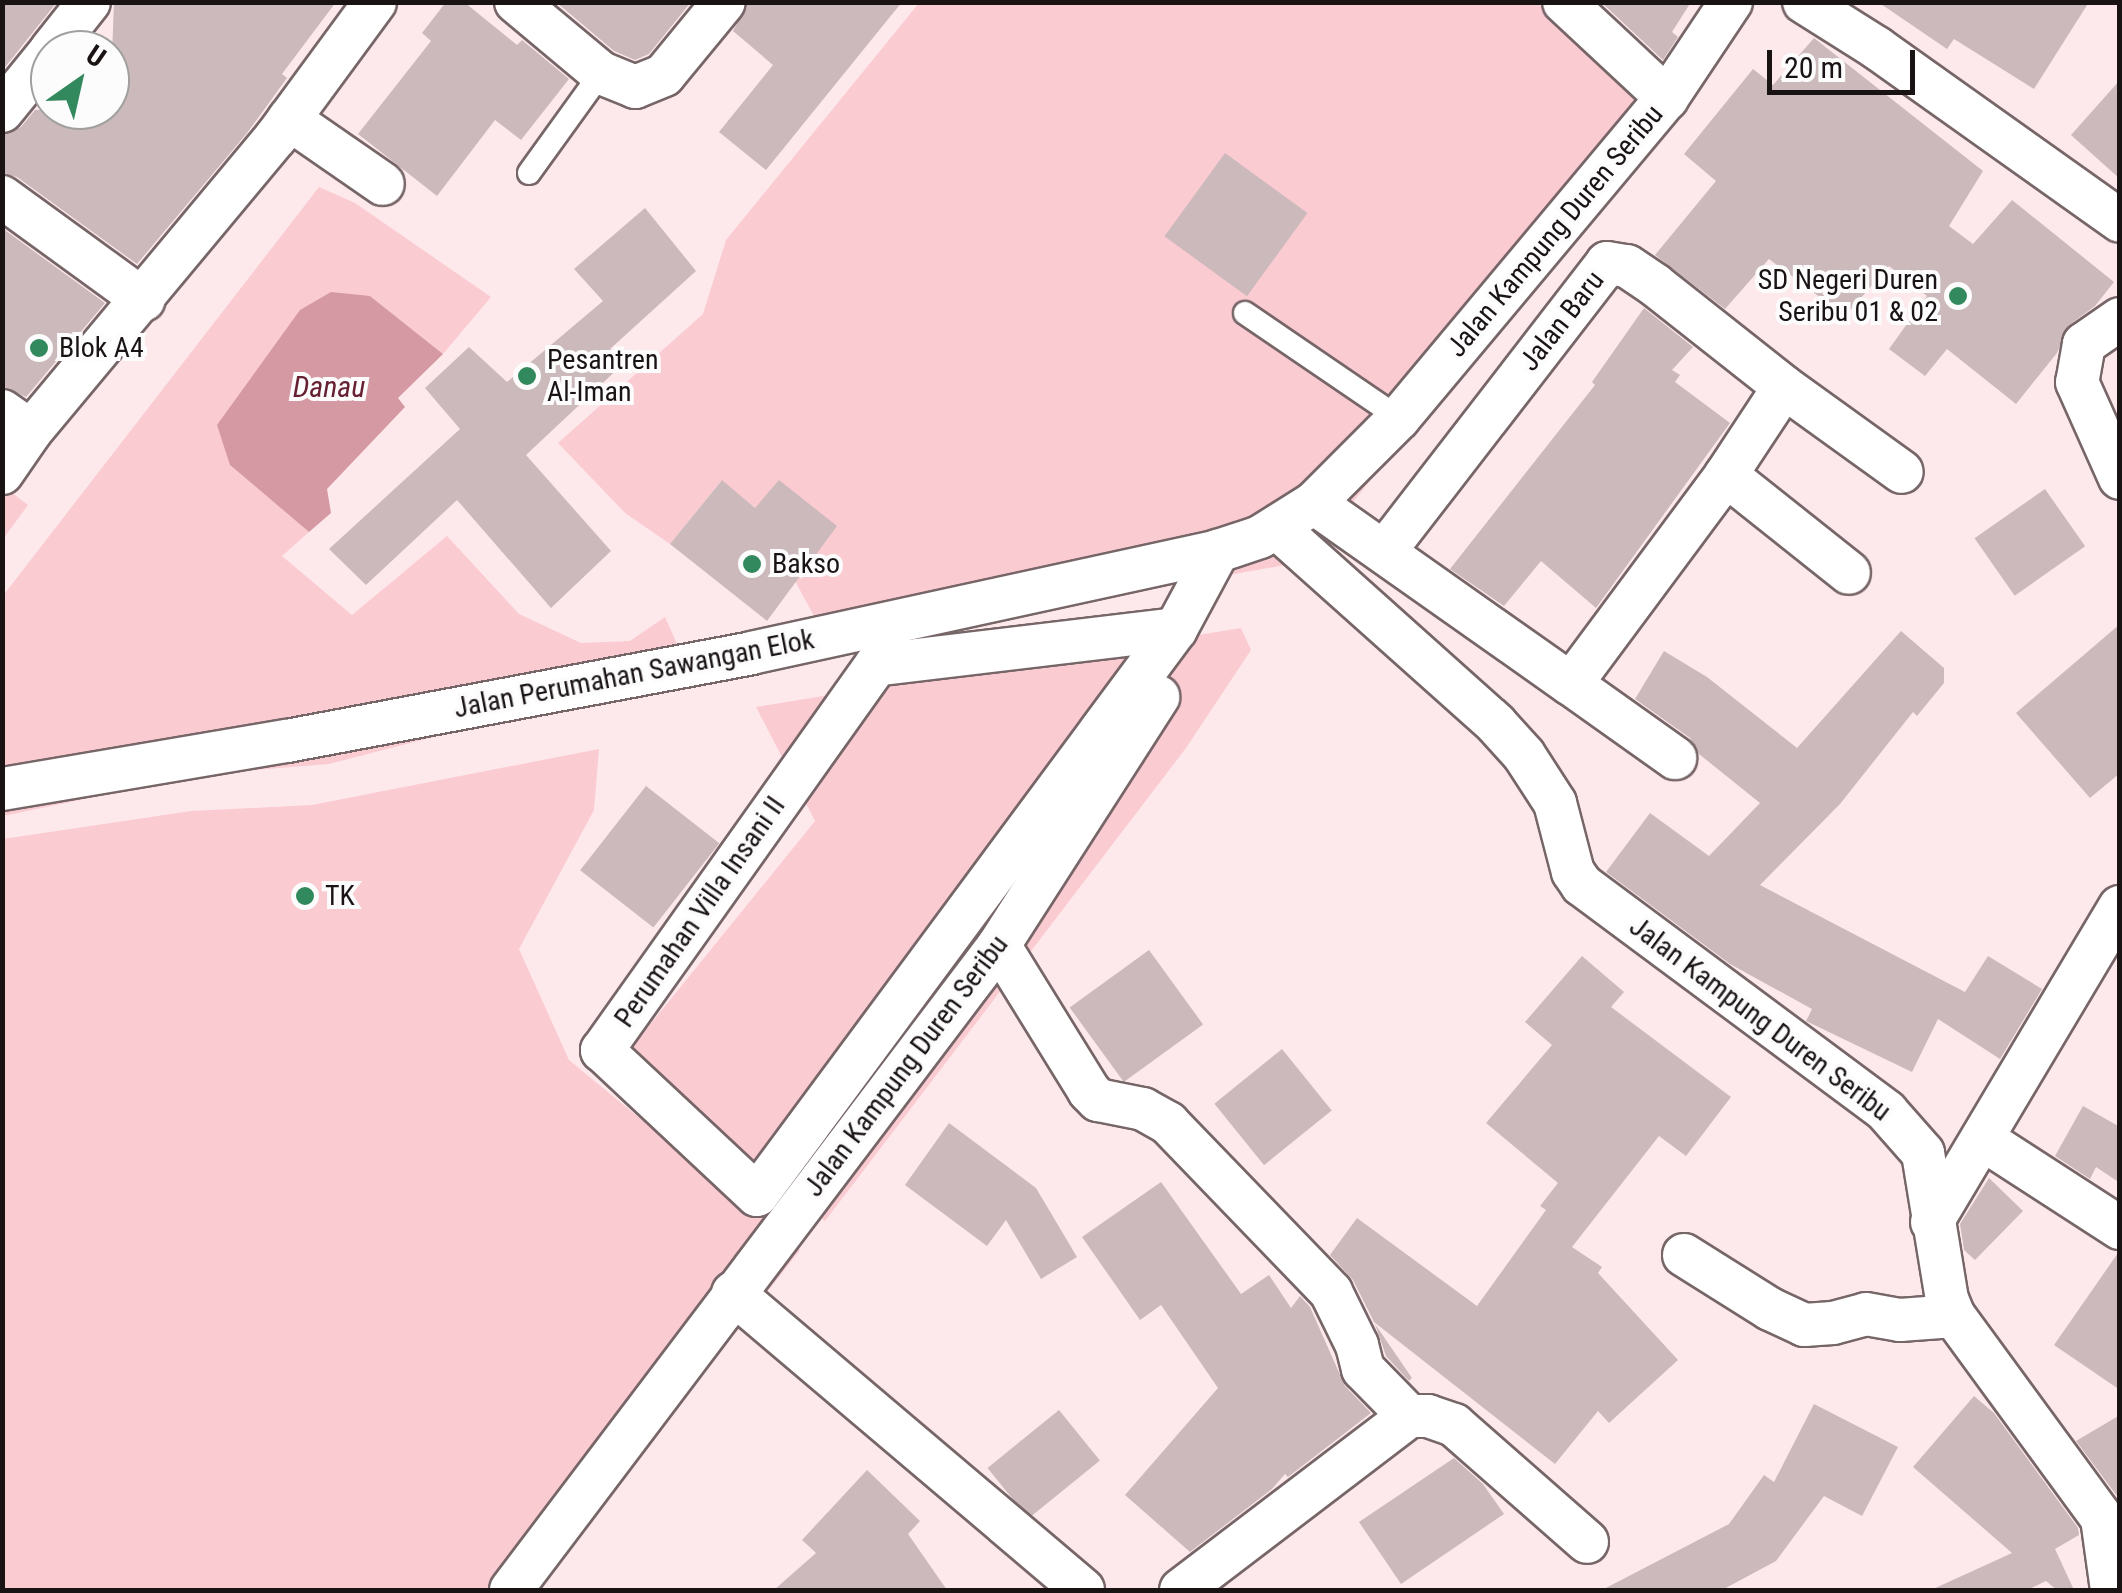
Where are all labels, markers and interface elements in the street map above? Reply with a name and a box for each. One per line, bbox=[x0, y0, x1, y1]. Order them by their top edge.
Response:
north arrow bbox=[30, 30, 130, 130]
scale bar bbox=[1772, 30, 1920, 92]
text: U bbox=[80, 38, 112, 75]
text: 20 m bbox=[1784, 50, 1843, 85]
street label: Jalan Kampung Duren Seribu bbox=[1440, 98, 1670, 364]
place label: SD Negeri Duren Seribu 01 & 02 bbox=[1758, 263, 1938, 329]
street label: Jalan Baru bbox=[1513, 264, 1611, 378]
marker: SD Negeri Duren Seribu 01 & 02 bbox=[1947, 285, 1969, 307]
place label: Blok A4 bbox=[59, 331, 144, 365]
marker: Blok A4 bbox=[28, 337, 50, 359]
place label: Pesantren Al-Iman bbox=[547, 343, 658, 409]
marker: Pesantren Al-Iman bbox=[516, 365, 538, 387]
water label: Danau bbox=[293, 369, 365, 405]
place label: Bakso bbox=[772, 547, 840, 581]
marker: Bakso bbox=[741, 553, 763, 575]
street label: Jalan Perumahan Sawangan Elok bbox=[451, 623, 817, 725]
street label: Perumahan Villa Insani II bbox=[608, 790, 792, 1034]
place label: TK bbox=[325, 879, 355, 913]
marker: TK bbox=[294, 885, 316, 907]
street label: Jalan Kampung Duren Seribu bbox=[1623, 910, 1897, 1128]
street label: Jalan Kampung Duren Seribu bbox=[797, 929, 1015, 1203]

